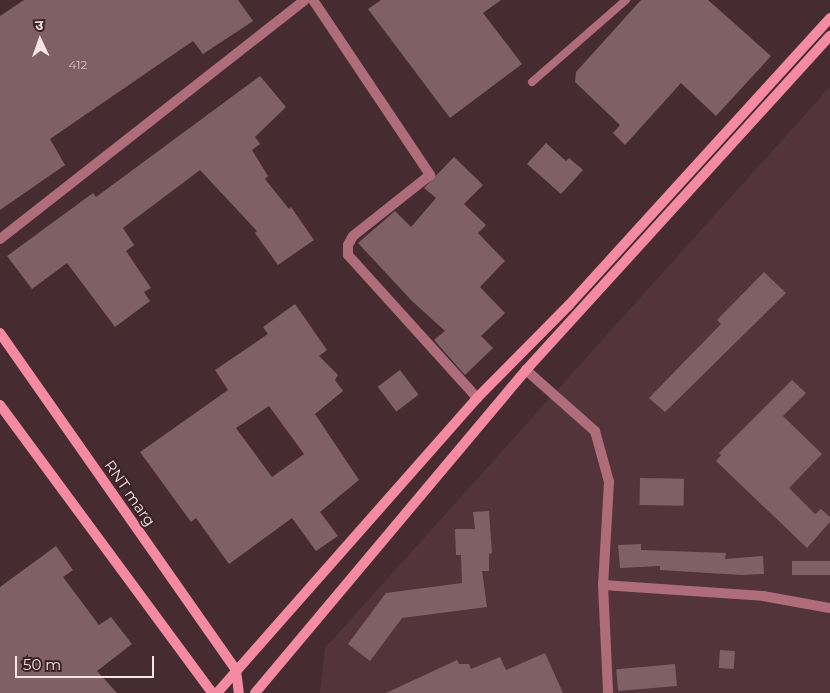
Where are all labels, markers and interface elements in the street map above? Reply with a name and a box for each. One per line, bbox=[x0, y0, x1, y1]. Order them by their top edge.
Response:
north arrow bbox=[15, 15, 65, 65]
text: उ bbox=[35, 16, 44, 34]
house number: 412 bbox=[69, 58, 87, 72]
street label: RNT marg bbox=[101, 457, 159, 529]
scale bar bbox=[18, 646, 156, 678]
text: 50 m bbox=[23, 655, 61, 674]

